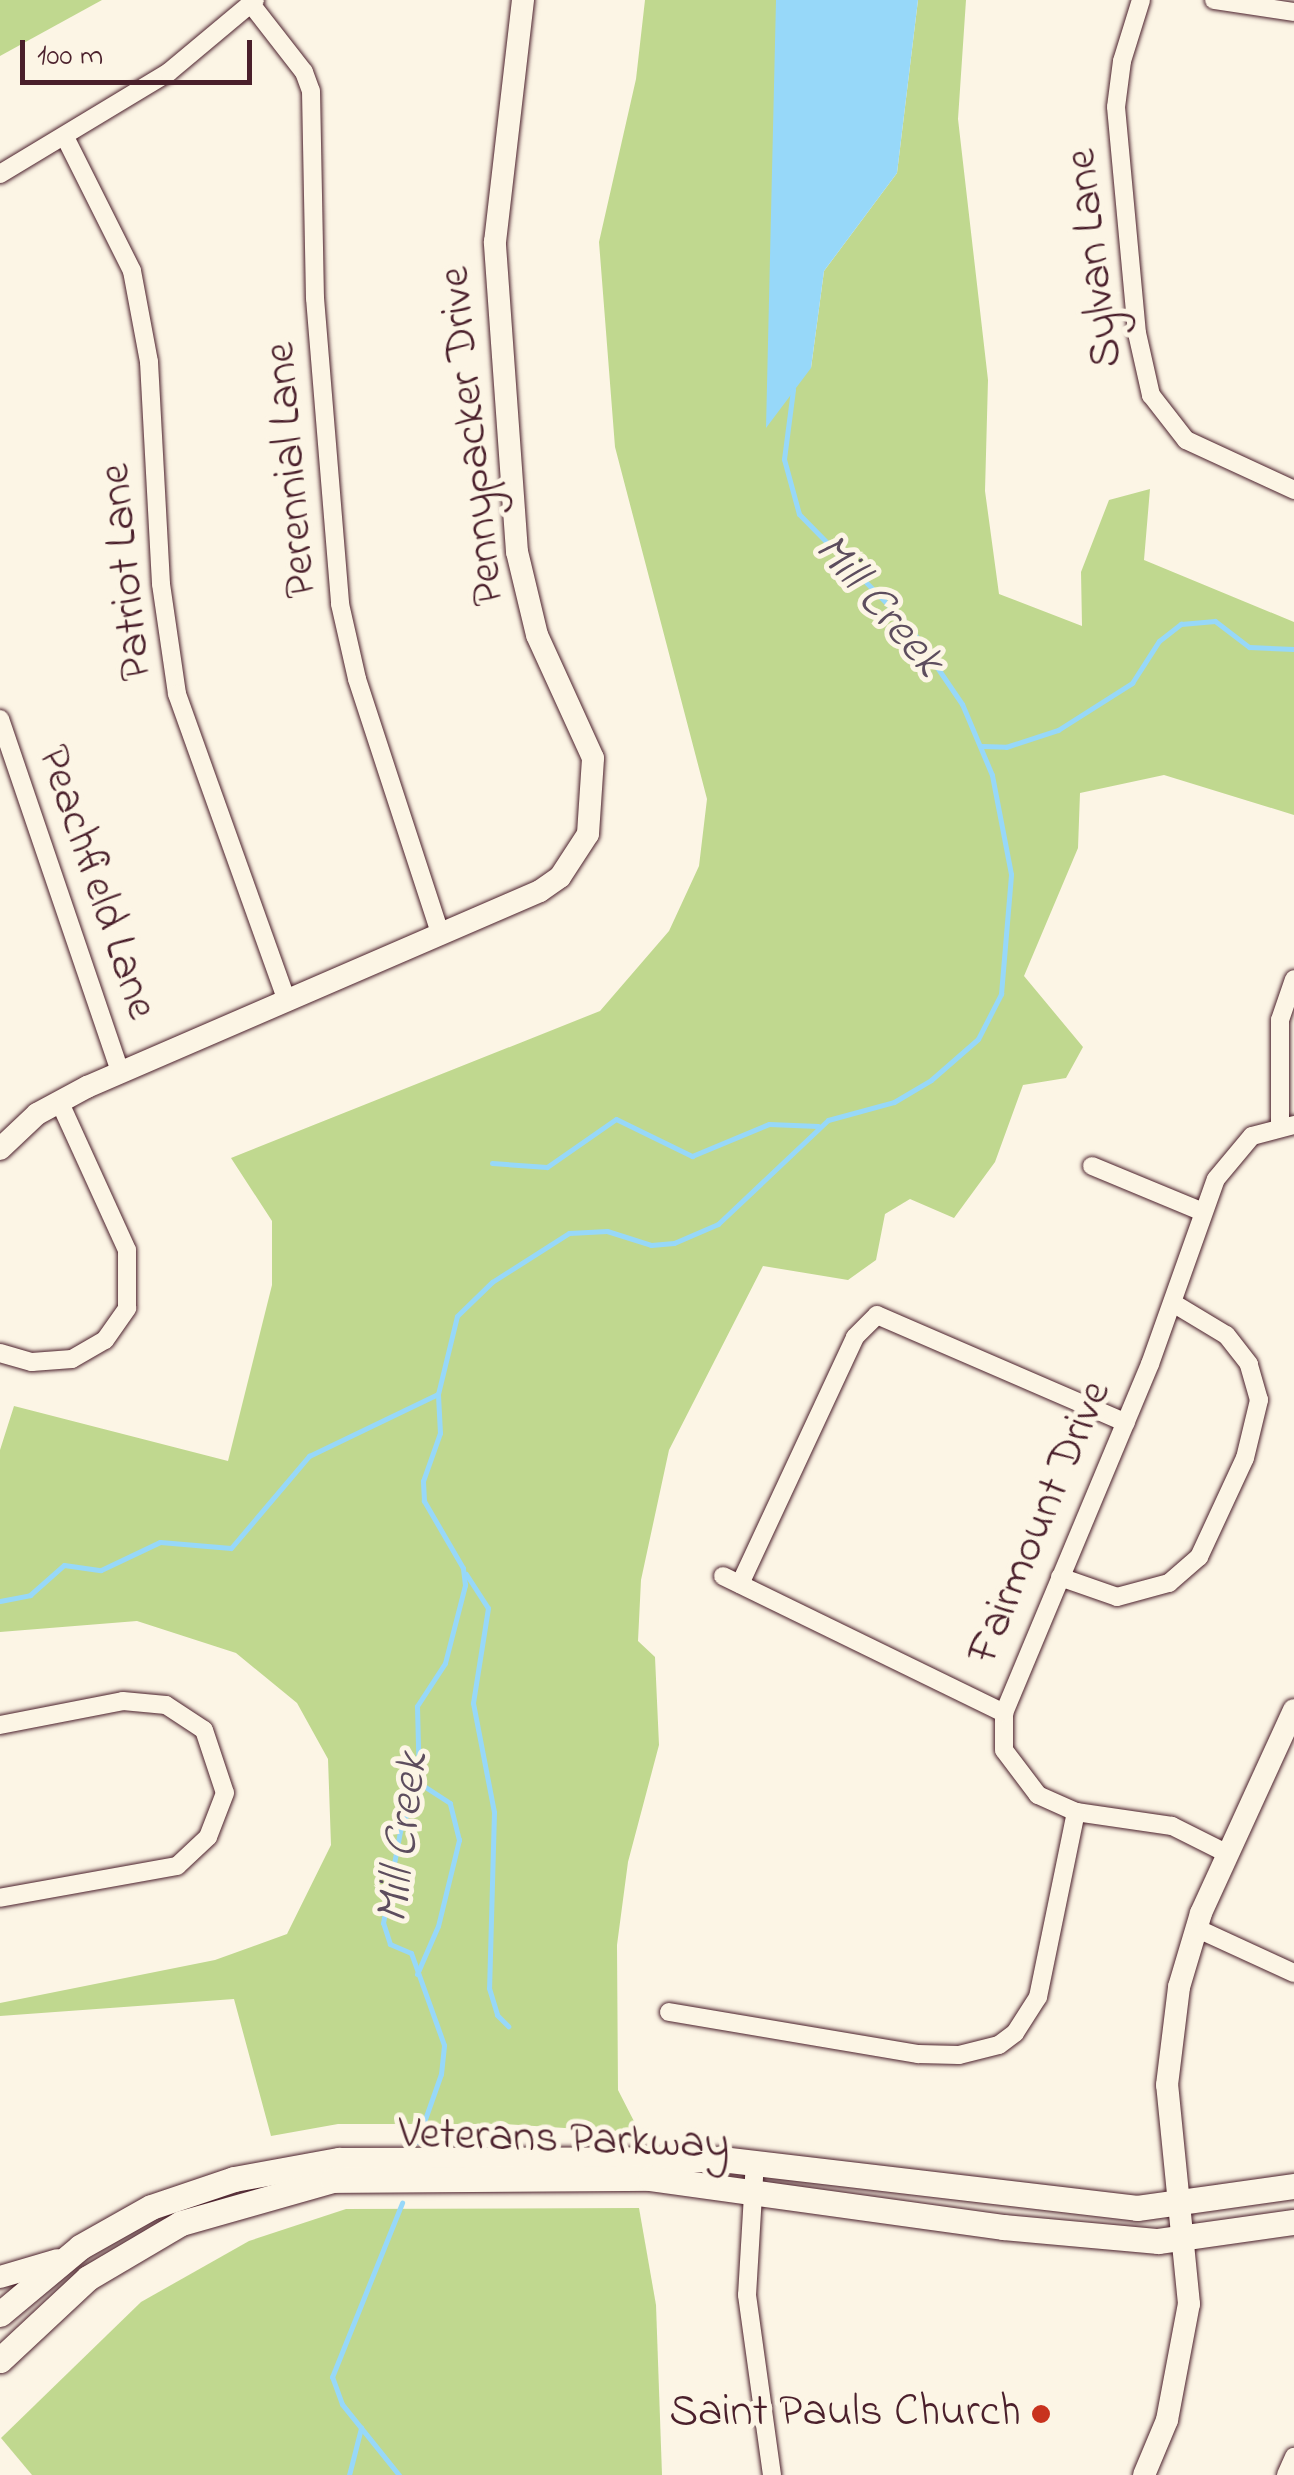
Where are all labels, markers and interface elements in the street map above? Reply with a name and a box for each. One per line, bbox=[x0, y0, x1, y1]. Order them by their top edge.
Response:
scale bar bbox=[25, 20, 258, 82]
text: 100 m bbox=[37, 35, 103, 79]
street label: Sylvan Lane bbox=[1056, 146, 1136, 370]
street label: Pennypacker Drive bbox=[429, 264, 519, 608]
street label: Perennial Lane bbox=[255, 340, 331, 600]
street label: Patriot Lane bbox=[90, 461, 166, 683]
water label: Mill Creek bbox=[800, 523, 956, 689]
street label: Peachfield Lane bbox=[23, 739, 167, 1027]
street label: Fairmount Drive bbox=[957, 1373, 1125, 1673]
water label: Mill Creek bbox=[365, 1750, 443, 1926]
street label: Veterans Parkway bbox=[397, 2108, 731, 2174]
place label: Saint Pauls Church bbox=[669, 2387, 1021, 2441]
marker: Saint Pauls Church bbox=[1030, 2403, 1052, 2425]

